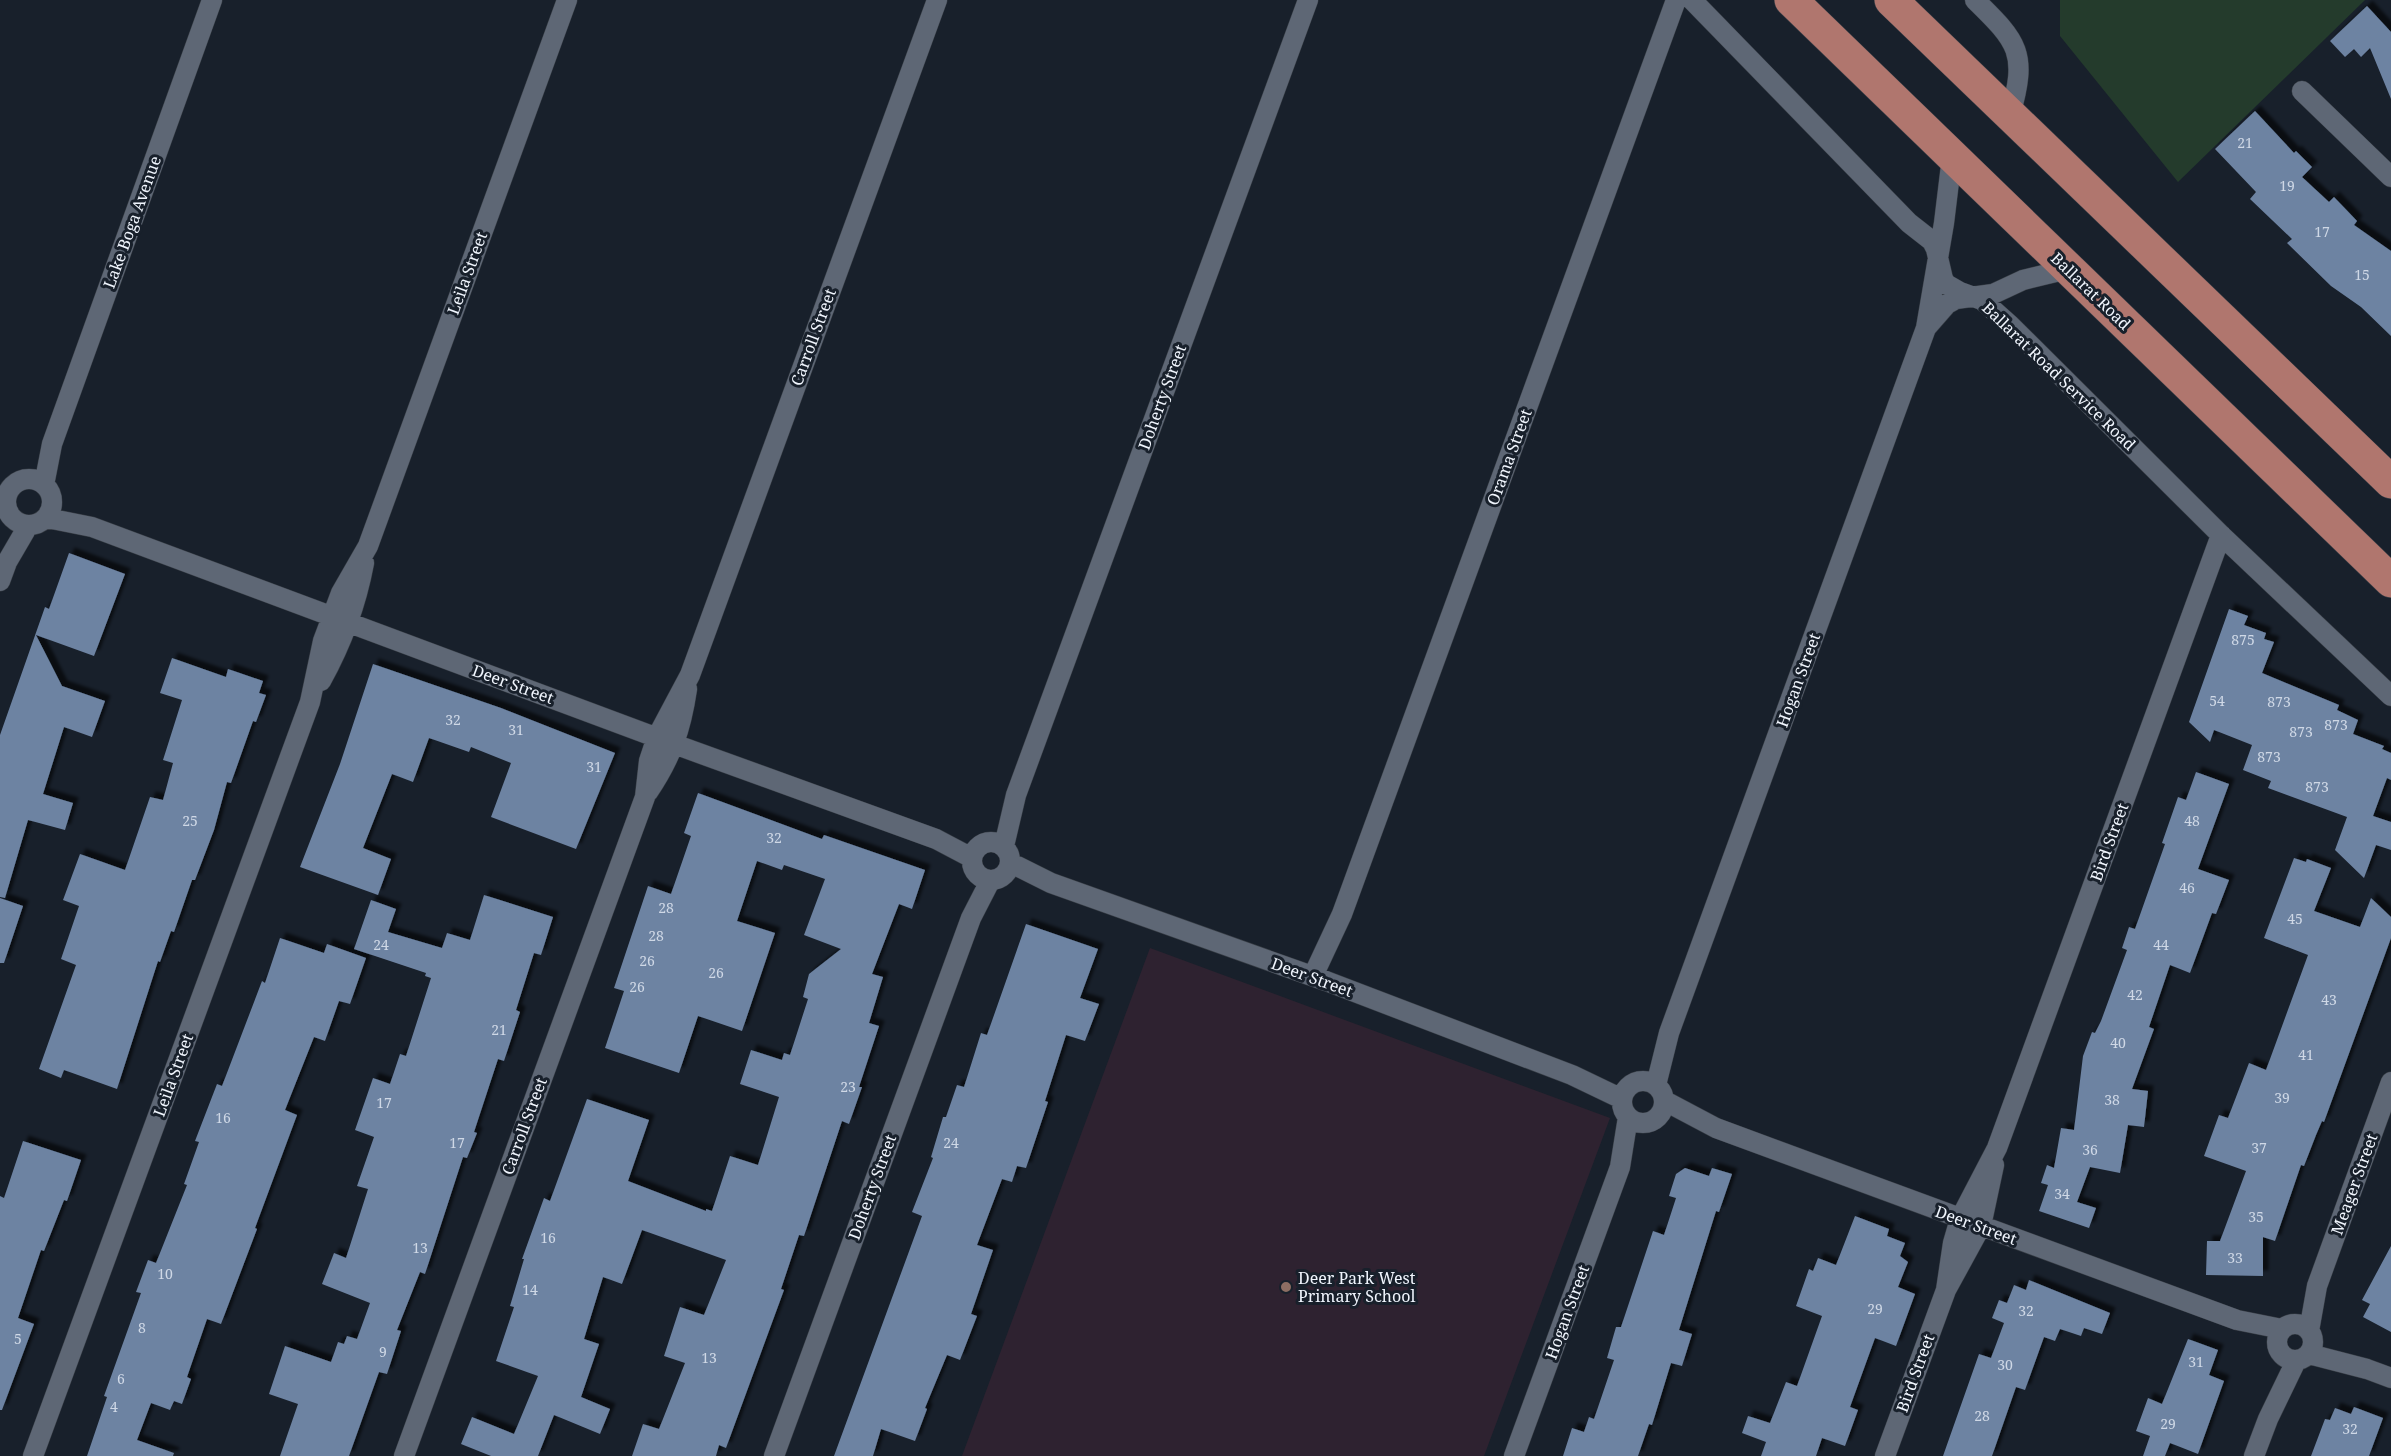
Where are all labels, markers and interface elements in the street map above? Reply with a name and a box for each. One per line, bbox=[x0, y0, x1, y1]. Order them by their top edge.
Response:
house number: 21 bbox=[2237, 133, 2253, 152]
street label: Lake Boga Avenue bbox=[98, 153, 166, 291]
house number: 19 bbox=[2279, 176, 2295, 195]
house number: 17 bbox=[2314, 222, 2330, 241]
street label: Leila Street bbox=[442, 228, 492, 317]
street label: Ballarat Road bbox=[2046, 247, 2136, 335]
house number: 15 bbox=[2354, 265, 2370, 284]
street label: Carroll Street bbox=[785, 285, 841, 389]
street label: Ballarat Road Service Road bbox=[1977, 297, 2141, 455]
street label: Doherty Street bbox=[1133, 341, 1191, 453]
street label: Orama Street bbox=[1481, 405, 1537, 508]
street label: Hogan Street bbox=[1771, 630, 1825, 730]
house number: 875 bbox=[2231, 630, 2255, 649]
street label: Deer Street bbox=[469, 659, 557, 709]
house number: 54 bbox=[2209, 691, 2225, 710]
house number: 873 bbox=[2267, 692, 2291, 711]
house number: 32 bbox=[445, 710, 461, 729]
house number: 873 bbox=[2324, 715, 2348, 734]
house number: 31 bbox=[508, 720, 524, 739]
house number: 873 bbox=[2289, 722, 2313, 741]
house number: 873 bbox=[2257, 747, 2281, 766]
house number: 31 bbox=[586, 757, 602, 776]
house number: 873 bbox=[2305, 777, 2329, 796]
street label: Bird Street bbox=[2085, 799, 2133, 884]
house number: 25 bbox=[182, 811, 198, 830]
house number: 48 bbox=[2184, 811, 2200, 830]
house number: 32 bbox=[766, 828, 782, 847]
house number: 46 bbox=[2179, 878, 2195, 897]
house number: 28 bbox=[658, 898, 674, 917]
house number: 45 bbox=[2287, 909, 2303, 928]
house number: 28 bbox=[648, 926, 664, 945]
house number: 24 bbox=[373, 935, 389, 954]
house number: 44 bbox=[2153, 935, 2169, 954]
house number: 26 bbox=[639, 951, 655, 970]
street label: Deer Street bbox=[1268, 952, 1356, 1002]
house number: 26 bbox=[708, 963, 724, 982]
house number: 26 bbox=[629, 977, 645, 996]
house number: 42 bbox=[2127, 985, 2143, 1004]
house number: 43 bbox=[2321, 990, 2337, 1009]
house number: 21 bbox=[491, 1020, 507, 1039]
street label: Leila Street bbox=[148, 1030, 198, 1119]
house number: 40 bbox=[2110, 1033, 2126, 1052]
house number: 41 bbox=[2298, 1045, 2314, 1064]
street label: Carroll Street bbox=[496, 1074, 552, 1178]
house number: 23 bbox=[840, 1077, 856, 1096]
house number: 39 bbox=[2274, 1088, 2290, 1107]
house number: 38 bbox=[2104, 1090, 2120, 1109]
house number: 17 bbox=[376, 1093, 392, 1112]
house number: 16 bbox=[215, 1108, 231, 1127]
street label: Meager Street bbox=[2326, 1130, 2383, 1238]
street label: Doherty Street bbox=[843, 1131, 901, 1243]
house number: 17 bbox=[449, 1133, 465, 1152]
house number: 24 bbox=[943, 1133, 959, 1152]
house number: 37 bbox=[2251, 1138, 2267, 1157]
house number: 36 bbox=[2082, 1140, 2098, 1159]
house number: 34 bbox=[2054, 1184, 2070, 1203]
street label: Deer Street bbox=[1932, 1200, 2020, 1250]
house number: 35 bbox=[2248, 1207, 2264, 1226]
house number: 16 bbox=[540, 1228, 556, 1247]
house number: 13 bbox=[412, 1238, 428, 1257]
house number: 33 bbox=[2227, 1248, 2243, 1267]
street label: Hogan Street bbox=[1540, 1262, 1594, 1362]
house number: 10 bbox=[157, 1264, 173, 1283]
place label: Deer Park West Primary School bbox=[1298, 1267, 1416, 1307]
house number: 14 bbox=[522, 1280, 538, 1299]
marker: Deer Park West Primary School bbox=[1279, 1280, 1293, 1294]
house number: 29 bbox=[1867, 1299, 1883, 1318]
house number: 32 bbox=[2018, 1301, 2034, 1320]
house number: 8 bbox=[138, 1318, 146, 1337]
house number: 5 bbox=[14, 1329, 22, 1348]
street label: Bird Street bbox=[1891, 1330, 1939, 1415]
house number: 9 bbox=[379, 1342, 387, 1361]
house number: 13 bbox=[701, 1348, 717, 1367]
house number: 31 bbox=[2188, 1352, 2204, 1371]
house number: 30 bbox=[1997, 1355, 2013, 1374]
house number: 6 bbox=[117, 1369, 125, 1388]
house number: 4 bbox=[110, 1397, 118, 1416]
house number: 28 bbox=[1974, 1406, 1990, 1425]
house number: 29 bbox=[2160, 1414, 2176, 1433]
house number: 32 bbox=[2342, 1419, 2358, 1438]

